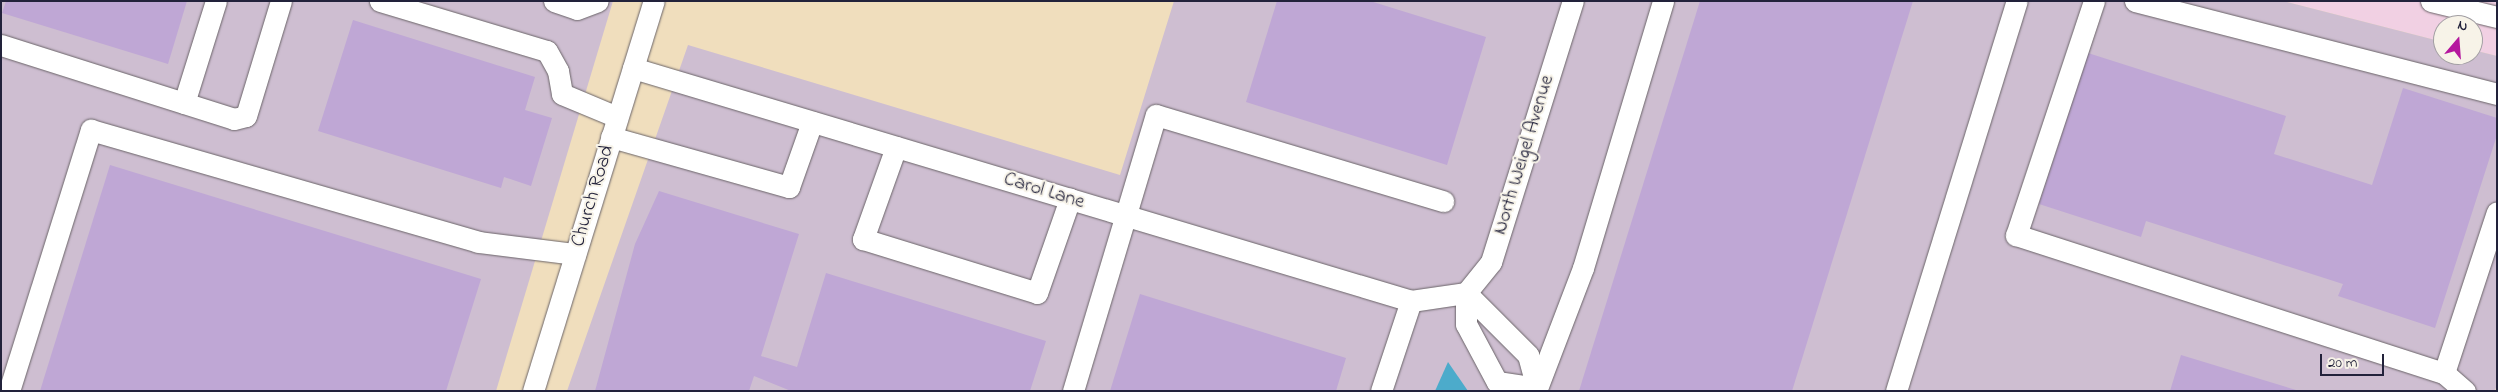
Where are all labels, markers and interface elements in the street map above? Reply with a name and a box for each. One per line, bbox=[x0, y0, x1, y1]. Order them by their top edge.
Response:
north arrow bbox=[2433, 15, 2483, 65]
text: N bbox=[2455, 15, 2470, 38]
street label: North Weigel Avenue bbox=[1488, 72, 1560, 238]
street label: Church Road bbox=[566, 142, 620, 250]
street label: Carol Lane bbox=[1001, 167, 1087, 215]
scale bar bbox=[2323, 344, 2387, 376]
text: 20 m bbox=[2328, 352, 2357, 374]

